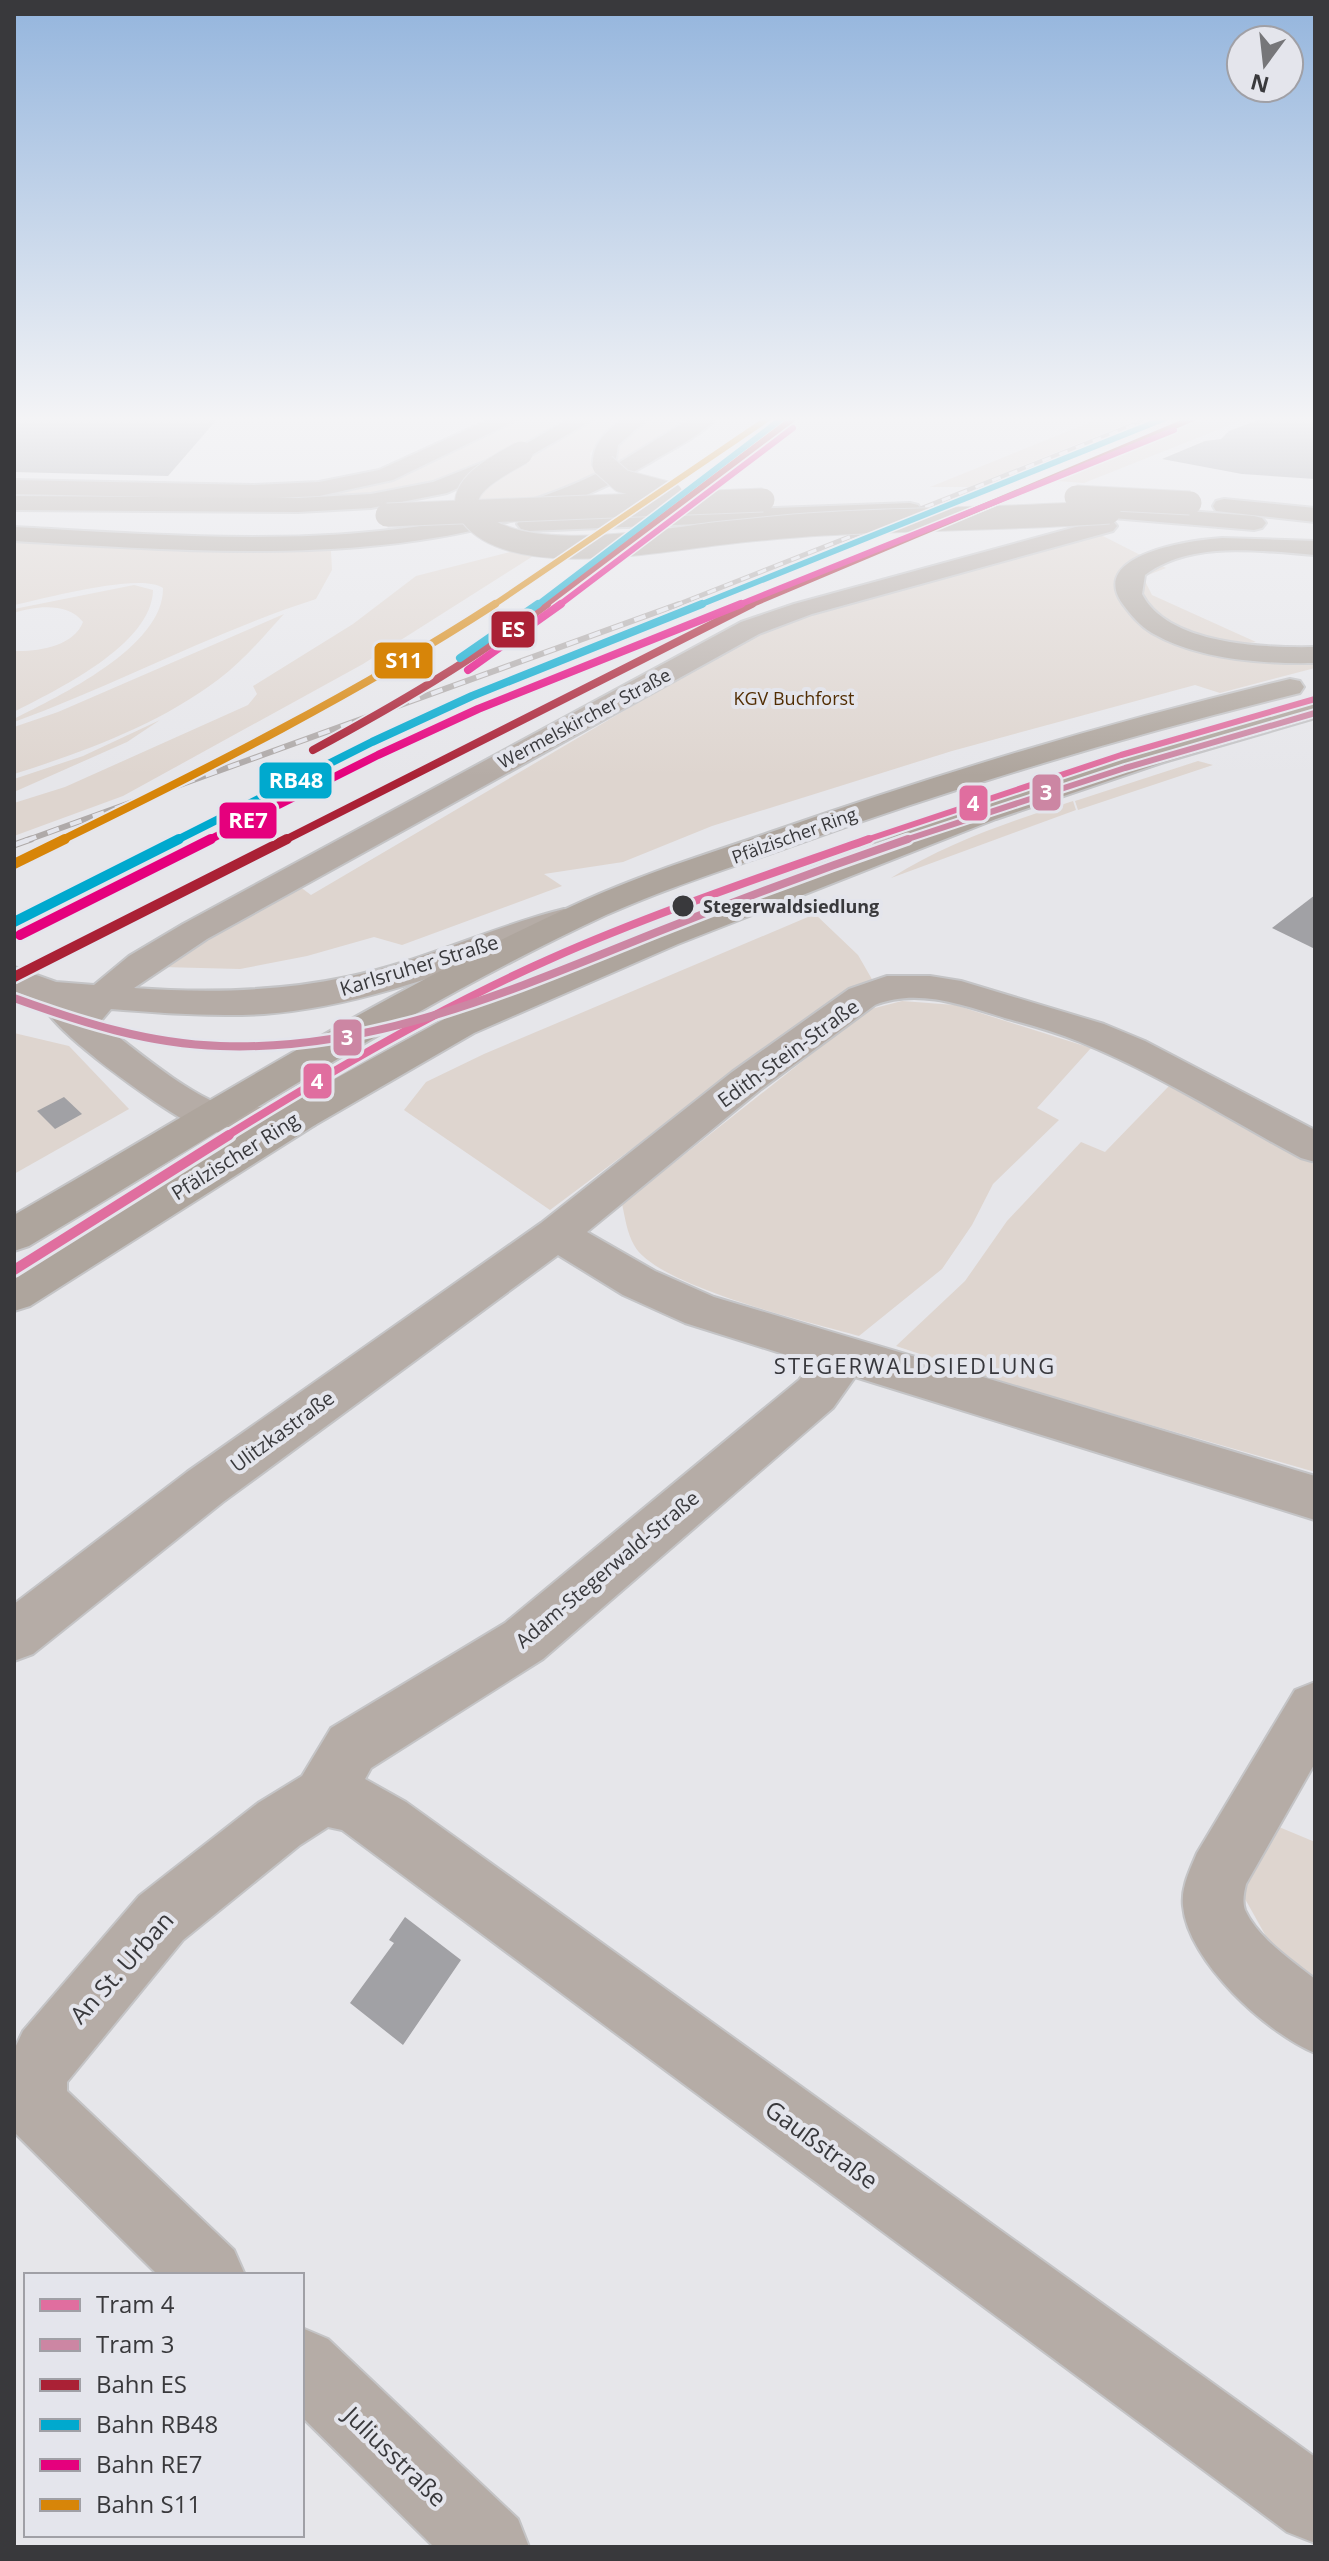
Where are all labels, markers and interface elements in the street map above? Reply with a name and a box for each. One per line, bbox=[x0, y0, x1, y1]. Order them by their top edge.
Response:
north arrow bbox=[1225, 24, 1305, 104]
text: N bbox=[1247, 67, 1272, 101]
line badge: ES bbox=[490, 610, 536, 649]
text: ES bbox=[501, 613, 525, 643]
line badge: S11 bbox=[373, 641, 434, 680]
text: S11 bbox=[385, 644, 423, 674]
street label: Wermelskircher Straße bbox=[494, 662, 674, 774]
park label: KGV Buchforst bbox=[733, 686, 855, 710]
line badge: RB48 bbox=[258, 761, 333, 800]
text: RB48 bbox=[269, 764, 323, 794]
line badge: 3 bbox=[1031, 773, 1062, 812]
text: 3 bbox=[1040, 776, 1052, 806]
line badge: 4 bbox=[958, 784, 989, 822]
text: 4 bbox=[967, 787, 980, 817]
line badge: RE7 bbox=[218, 801, 278, 840]
street label: Pfälzischer Ring bbox=[728, 801, 860, 869]
text: RE7 bbox=[228, 804, 268, 834]
marker: Stegerwaldsiedlung bbox=[670, 893, 696, 919]
place label: Stegerwaldsiedlung bbox=[703, 894, 879, 918]
street label: Karlsruher Straße bbox=[336, 928, 502, 1002]
street label: Edith-Stein-Straße bbox=[712, 993, 864, 1113]
line badge: 3 bbox=[332, 1018, 363, 1057]
text: 3 bbox=[341, 1021, 353, 1051]
line badge: 4 bbox=[302, 1062, 333, 1100]
text: 4 bbox=[311, 1065, 324, 1095]
street label: Pfälzischer Ring bbox=[166, 1106, 304, 1206]
district label: STEGERWALDSIEDLUNG bbox=[774, 1350, 1056, 1380]
street label: Ulitzkastraße bbox=[225, 1384, 339, 1478]
street label: Adam-Stegerwald-Straße bbox=[509, 1484, 705, 1654]
street label: An St. Urban bbox=[62, 1904, 180, 2030]
street label: Gaußstraße bbox=[759, 2092, 885, 2196]
legend bbox=[24, 2273, 304, 2537]
text: Tram 4 bbox=[96, 2287, 175, 2320]
text: Tram 3 bbox=[96, 2327, 175, 2360]
text: Bahn ES bbox=[96, 2367, 187, 2400]
street label: Juliusstraße bbox=[336, 2397, 455, 2513]
text: Bahn RB48 bbox=[96, 2407, 218, 2440]
text: Bahn RE7 bbox=[96, 2447, 202, 2480]
text: Bahn S11 bbox=[96, 2487, 201, 2520]

